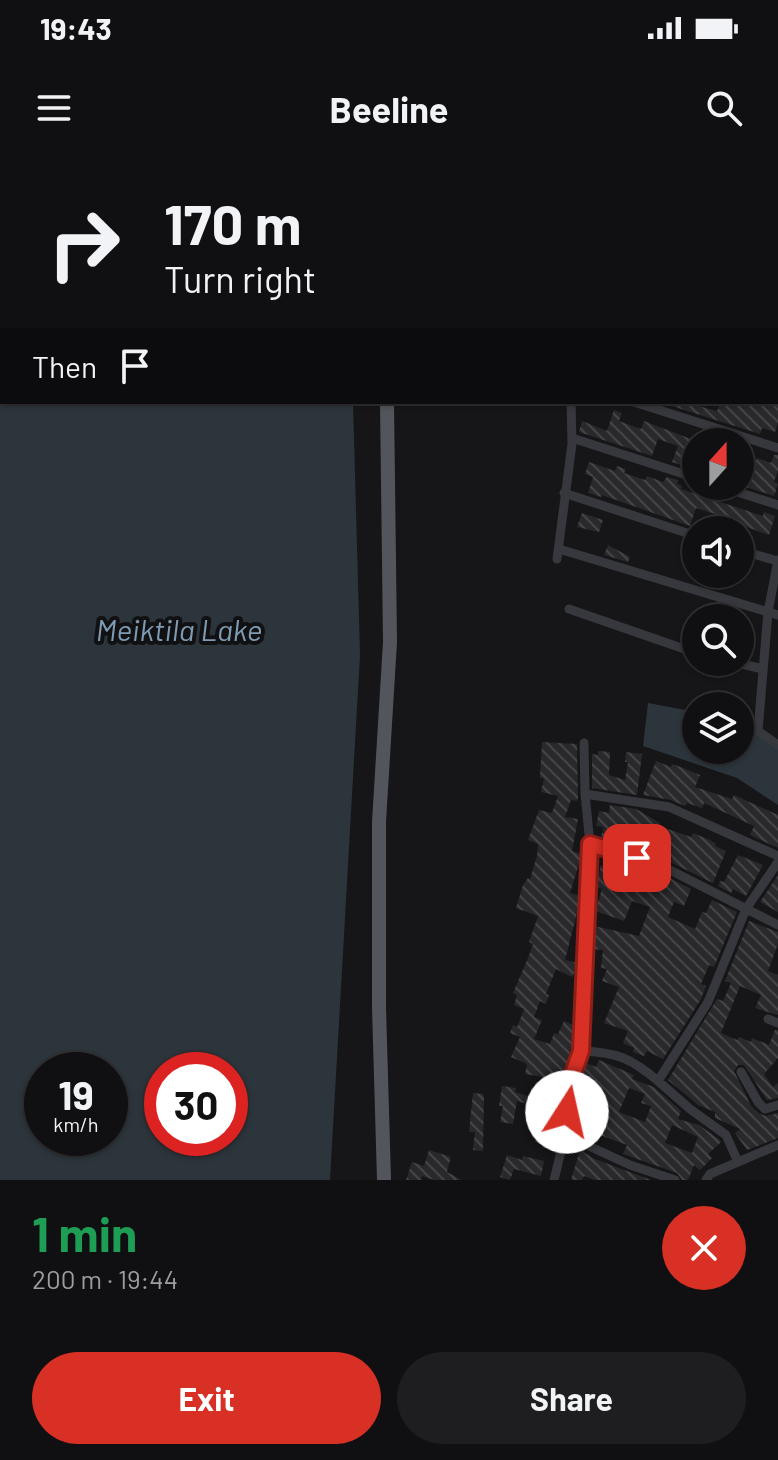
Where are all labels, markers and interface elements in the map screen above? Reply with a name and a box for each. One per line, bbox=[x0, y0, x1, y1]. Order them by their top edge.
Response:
text: 19:43 bbox=[40, 10, 112, 46]
icon: menu bbox=[32, 86, 76, 130]
icon: search bbox=[702, 86, 746, 130]
text: Beeline bbox=[330, 87, 448, 130]
text: 170 m bbox=[164, 189, 301, 256]
icon: right bbox=[32, 192, 136, 296]
text: Turn right bbox=[164, 257, 316, 300]
icon: arrive bbox=[113, 344, 157, 388]
text: Then bbox=[32, 348, 97, 384]
north arrow bbox=[682, 428, 754, 500]
map controls bbox=[682, 428, 754, 764]
button: sound bbox=[682, 516, 754, 588]
button: search bbox=[682, 604, 754, 676]
water label: Meiktila Lake bbox=[96, 611, 262, 647]
button: layers bbox=[682, 692, 754, 764]
pin bbox=[603, 824, 671, 892]
icon: arrive bbox=[615, 836, 659, 880]
speed limit sign: 30 bbox=[144, 1052, 248, 1156]
text: 19 bbox=[58, 1070, 94, 1118]
position arrow bbox=[525, 1070, 609, 1154]
text: km/h bbox=[53, 1112, 99, 1136]
text: 1 min bbox=[32, 1204, 137, 1262]
button: close bbox=[662, 1206, 746, 1290]
text: 200 m · 19:44 bbox=[32, 1263, 178, 1294]
button: Exit bbox=[32, 1352, 381, 1444]
button: Share bbox=[397, 1352, 746, 1444]

